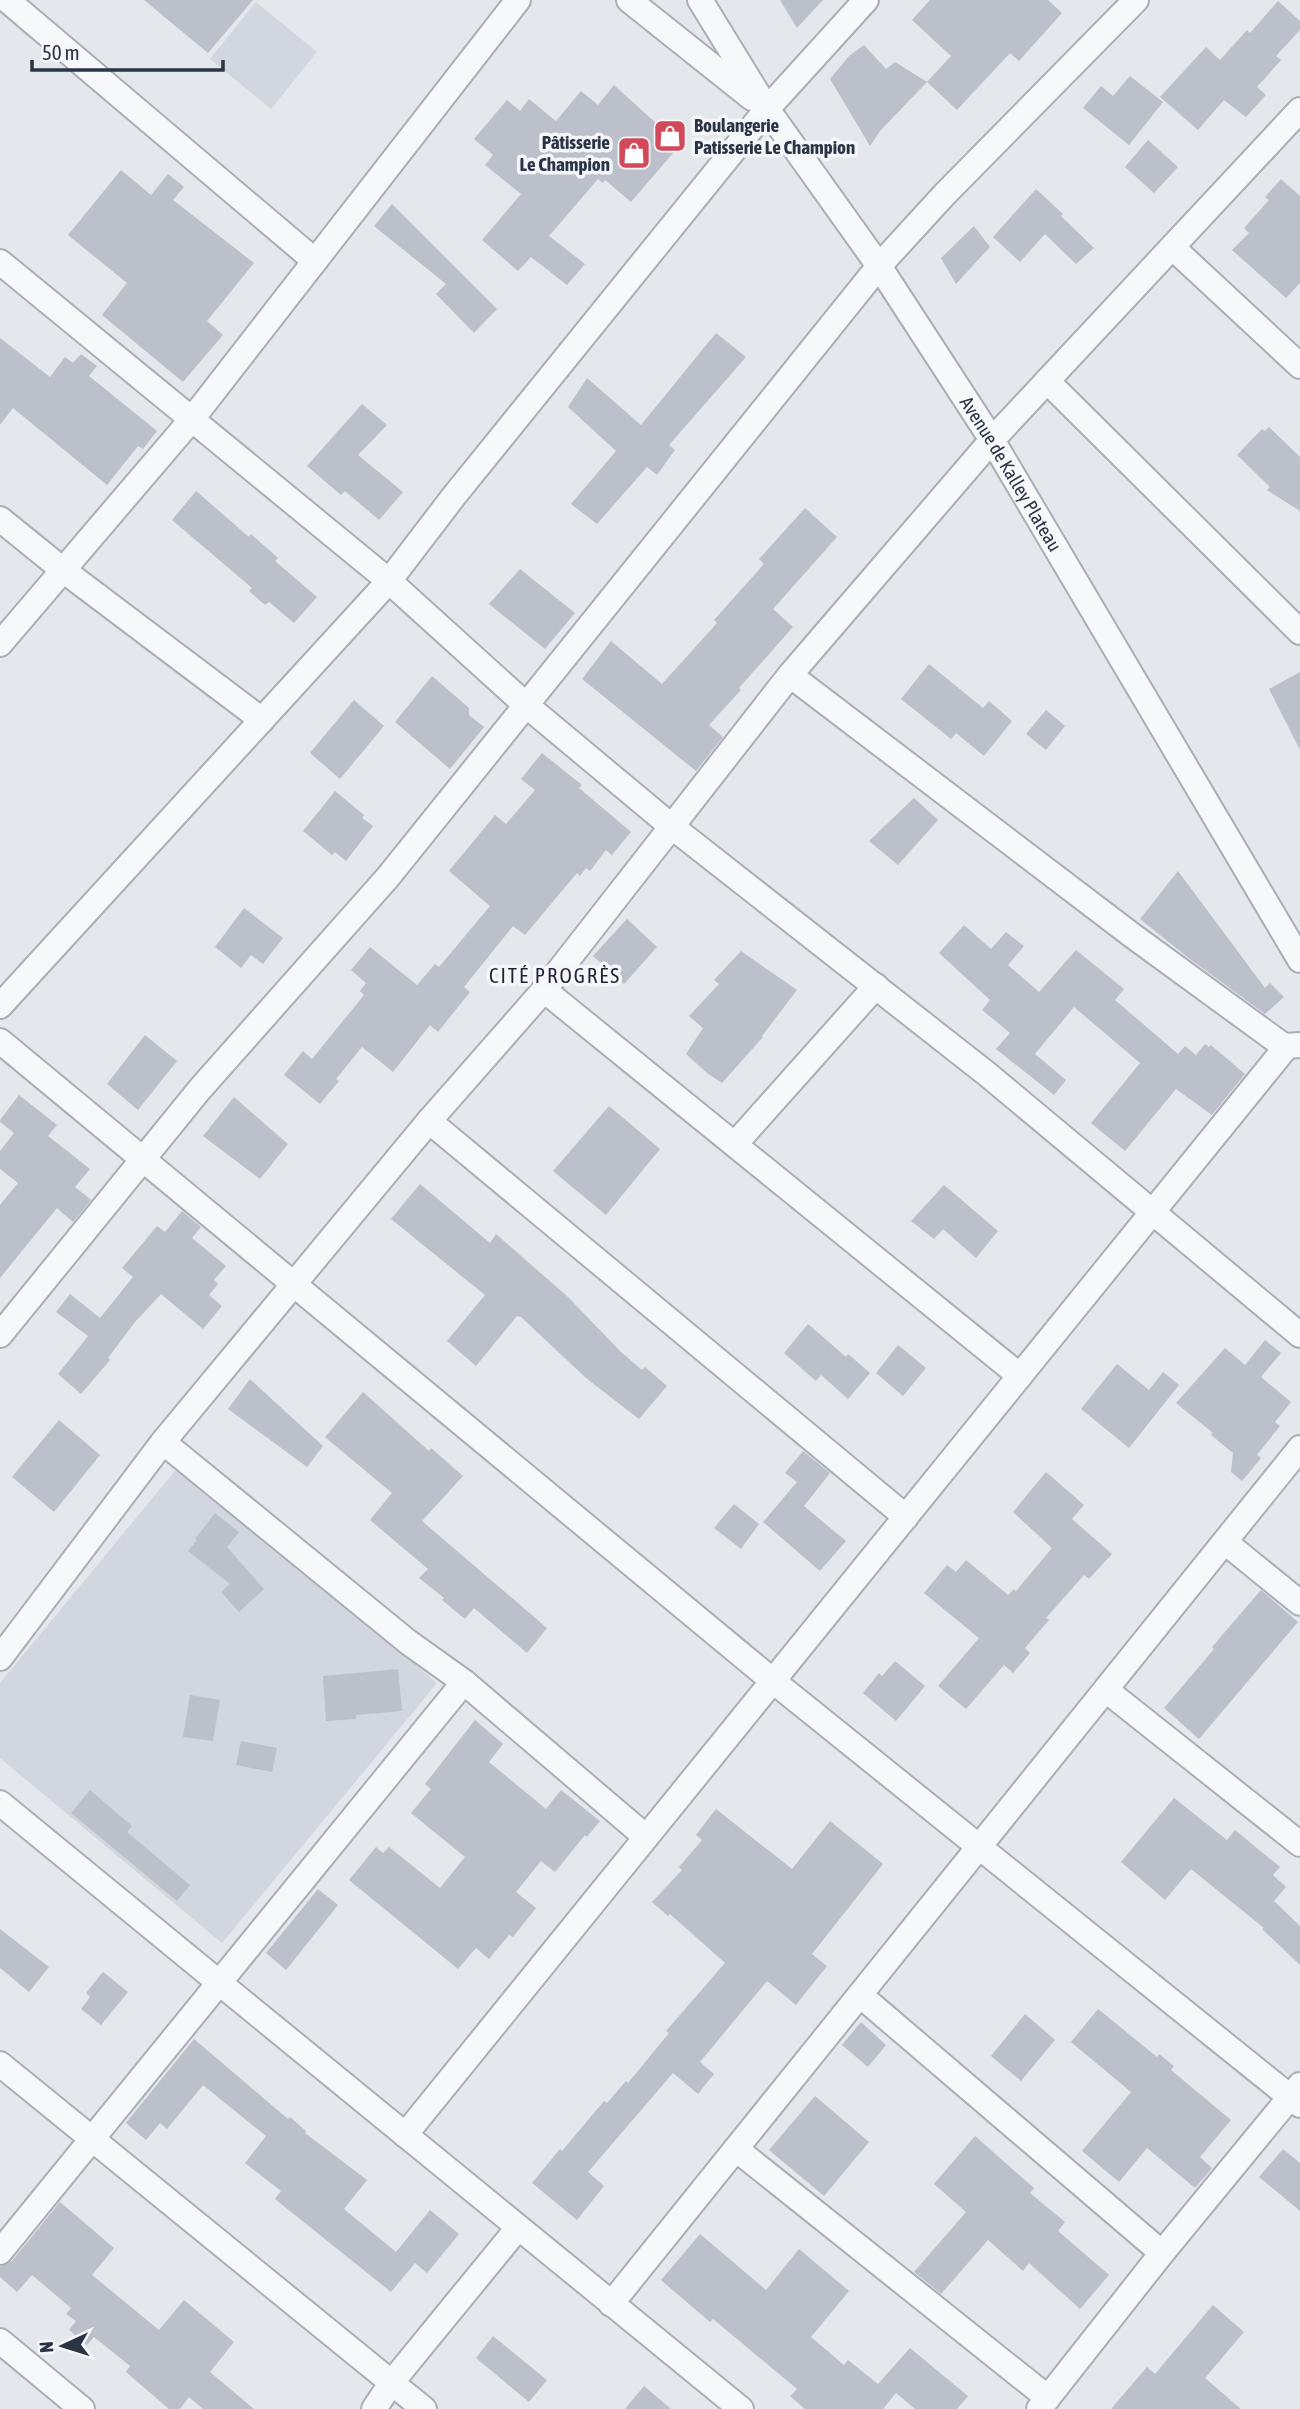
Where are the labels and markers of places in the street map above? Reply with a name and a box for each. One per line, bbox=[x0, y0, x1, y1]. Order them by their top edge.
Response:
place label: Boulangerie Patisserie Le Champion bbox=[694, 114, 855, 158]
shop icon: Boulangerie Patisserie Le Champion bbox=[651, 117, 689, 155]
place label: Pâtisserie Le Champion bbox=[520, 131, 610, 175]
shop icon: Pâtisserie Le Champion bbox=[615, 134, 653, 172]

